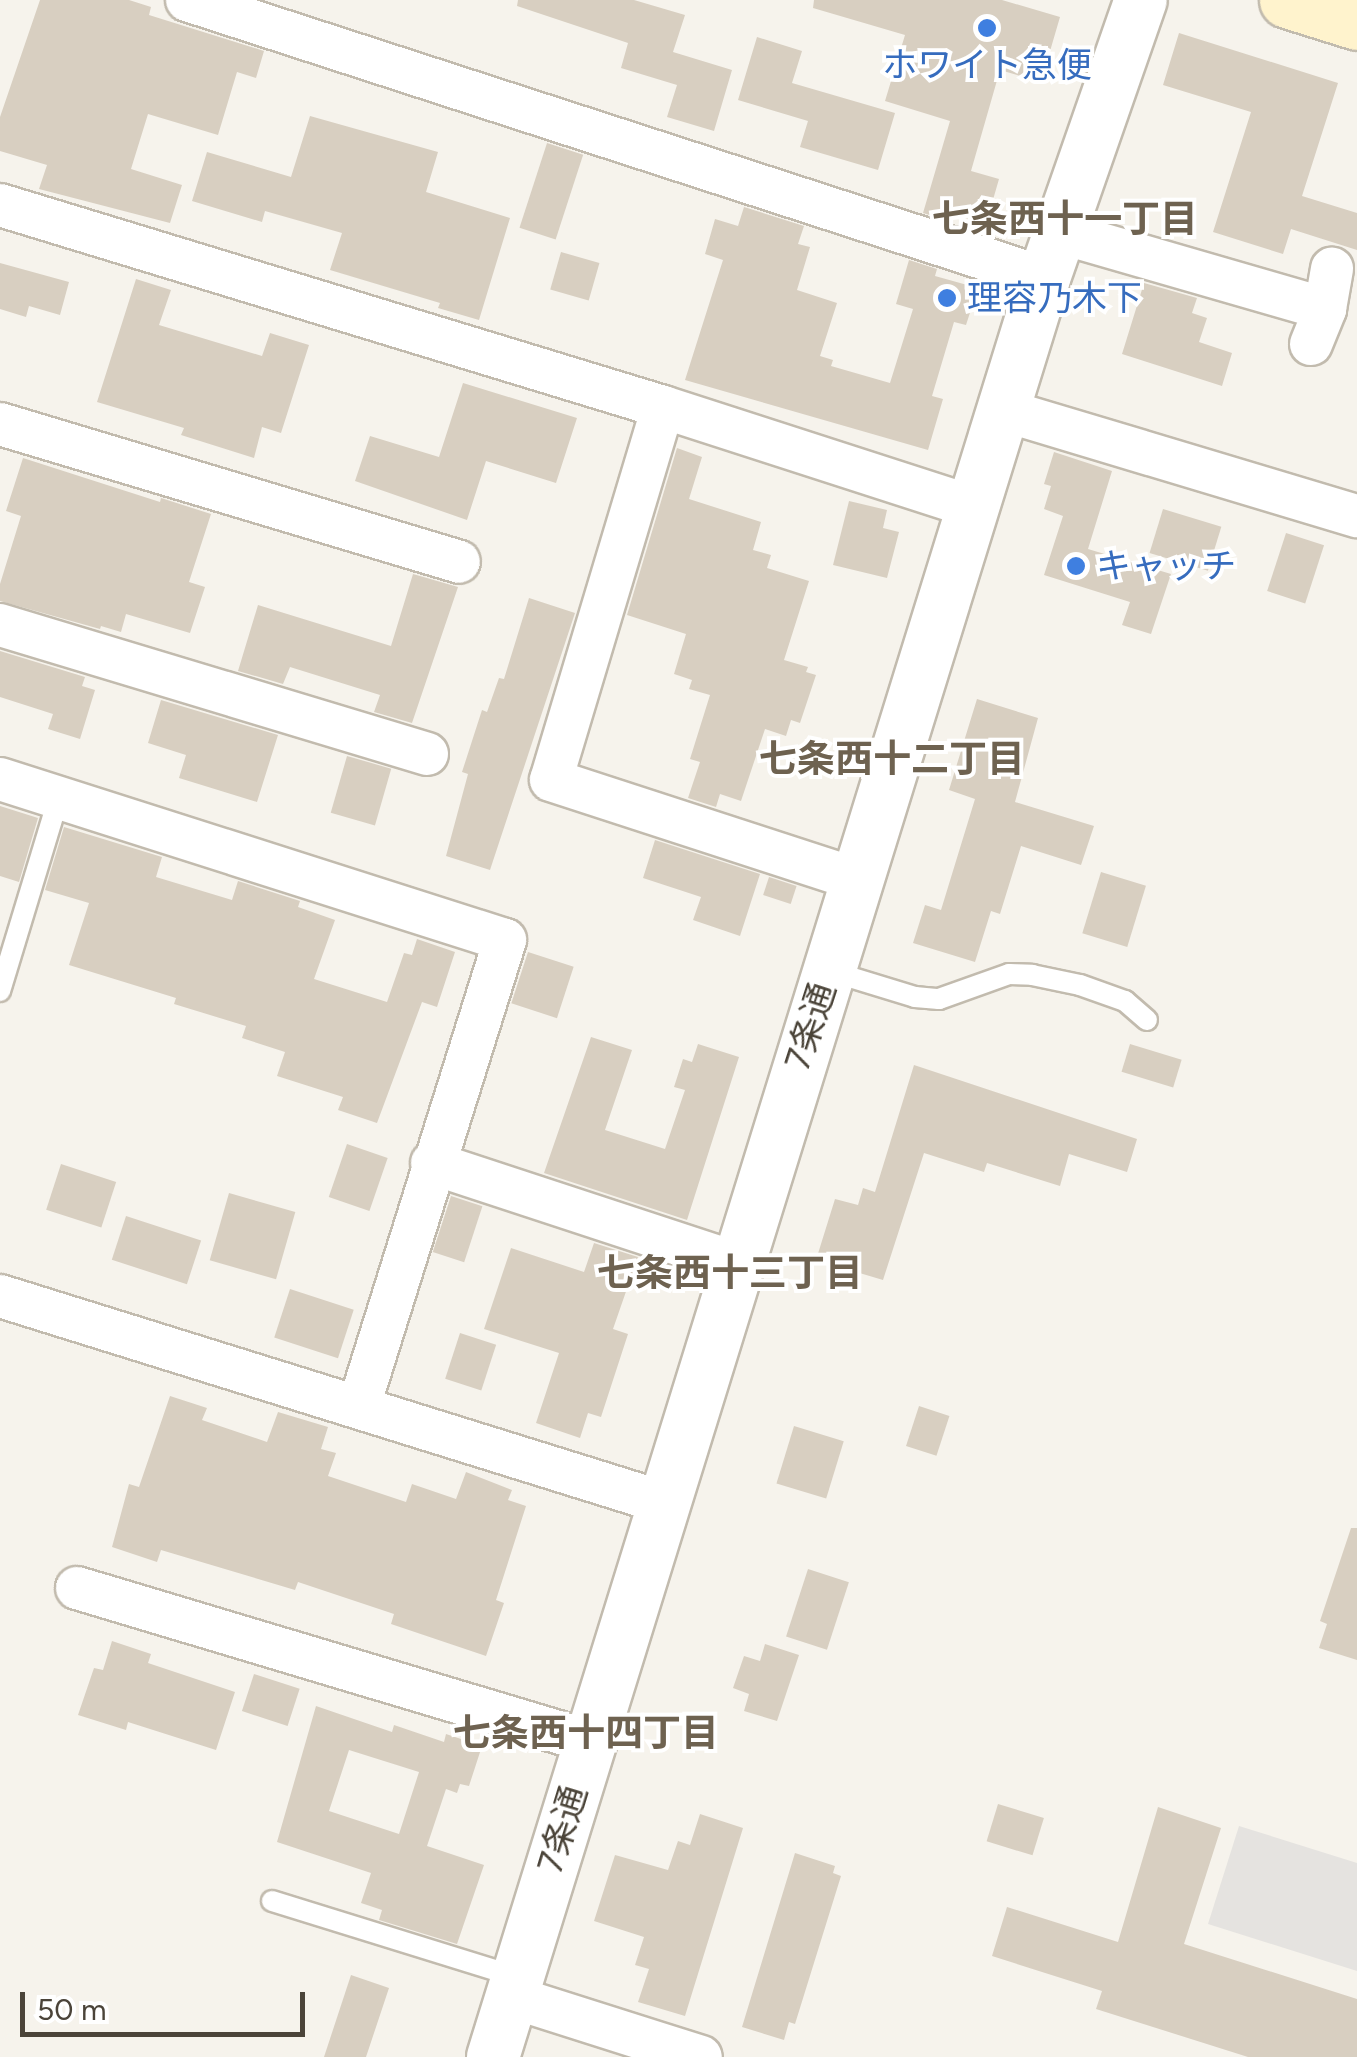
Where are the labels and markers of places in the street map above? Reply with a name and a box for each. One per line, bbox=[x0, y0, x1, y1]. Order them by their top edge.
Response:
marker: ホワイト急便 bbox=[976, 17, 998, 39]
place label: ホワイト急便 bbox=[882, 44, 1092, 86]
place label: 理容乃木下 bbox=[967, 277, 1142, 319]
marker: 理容乃木下 bbox=[936, 287, 958, 309]
place label: キャッチ bbox=[1096, 545, 1236, 587]
marker: キャッチ bbox=[1065, 555, 1087, 577]

